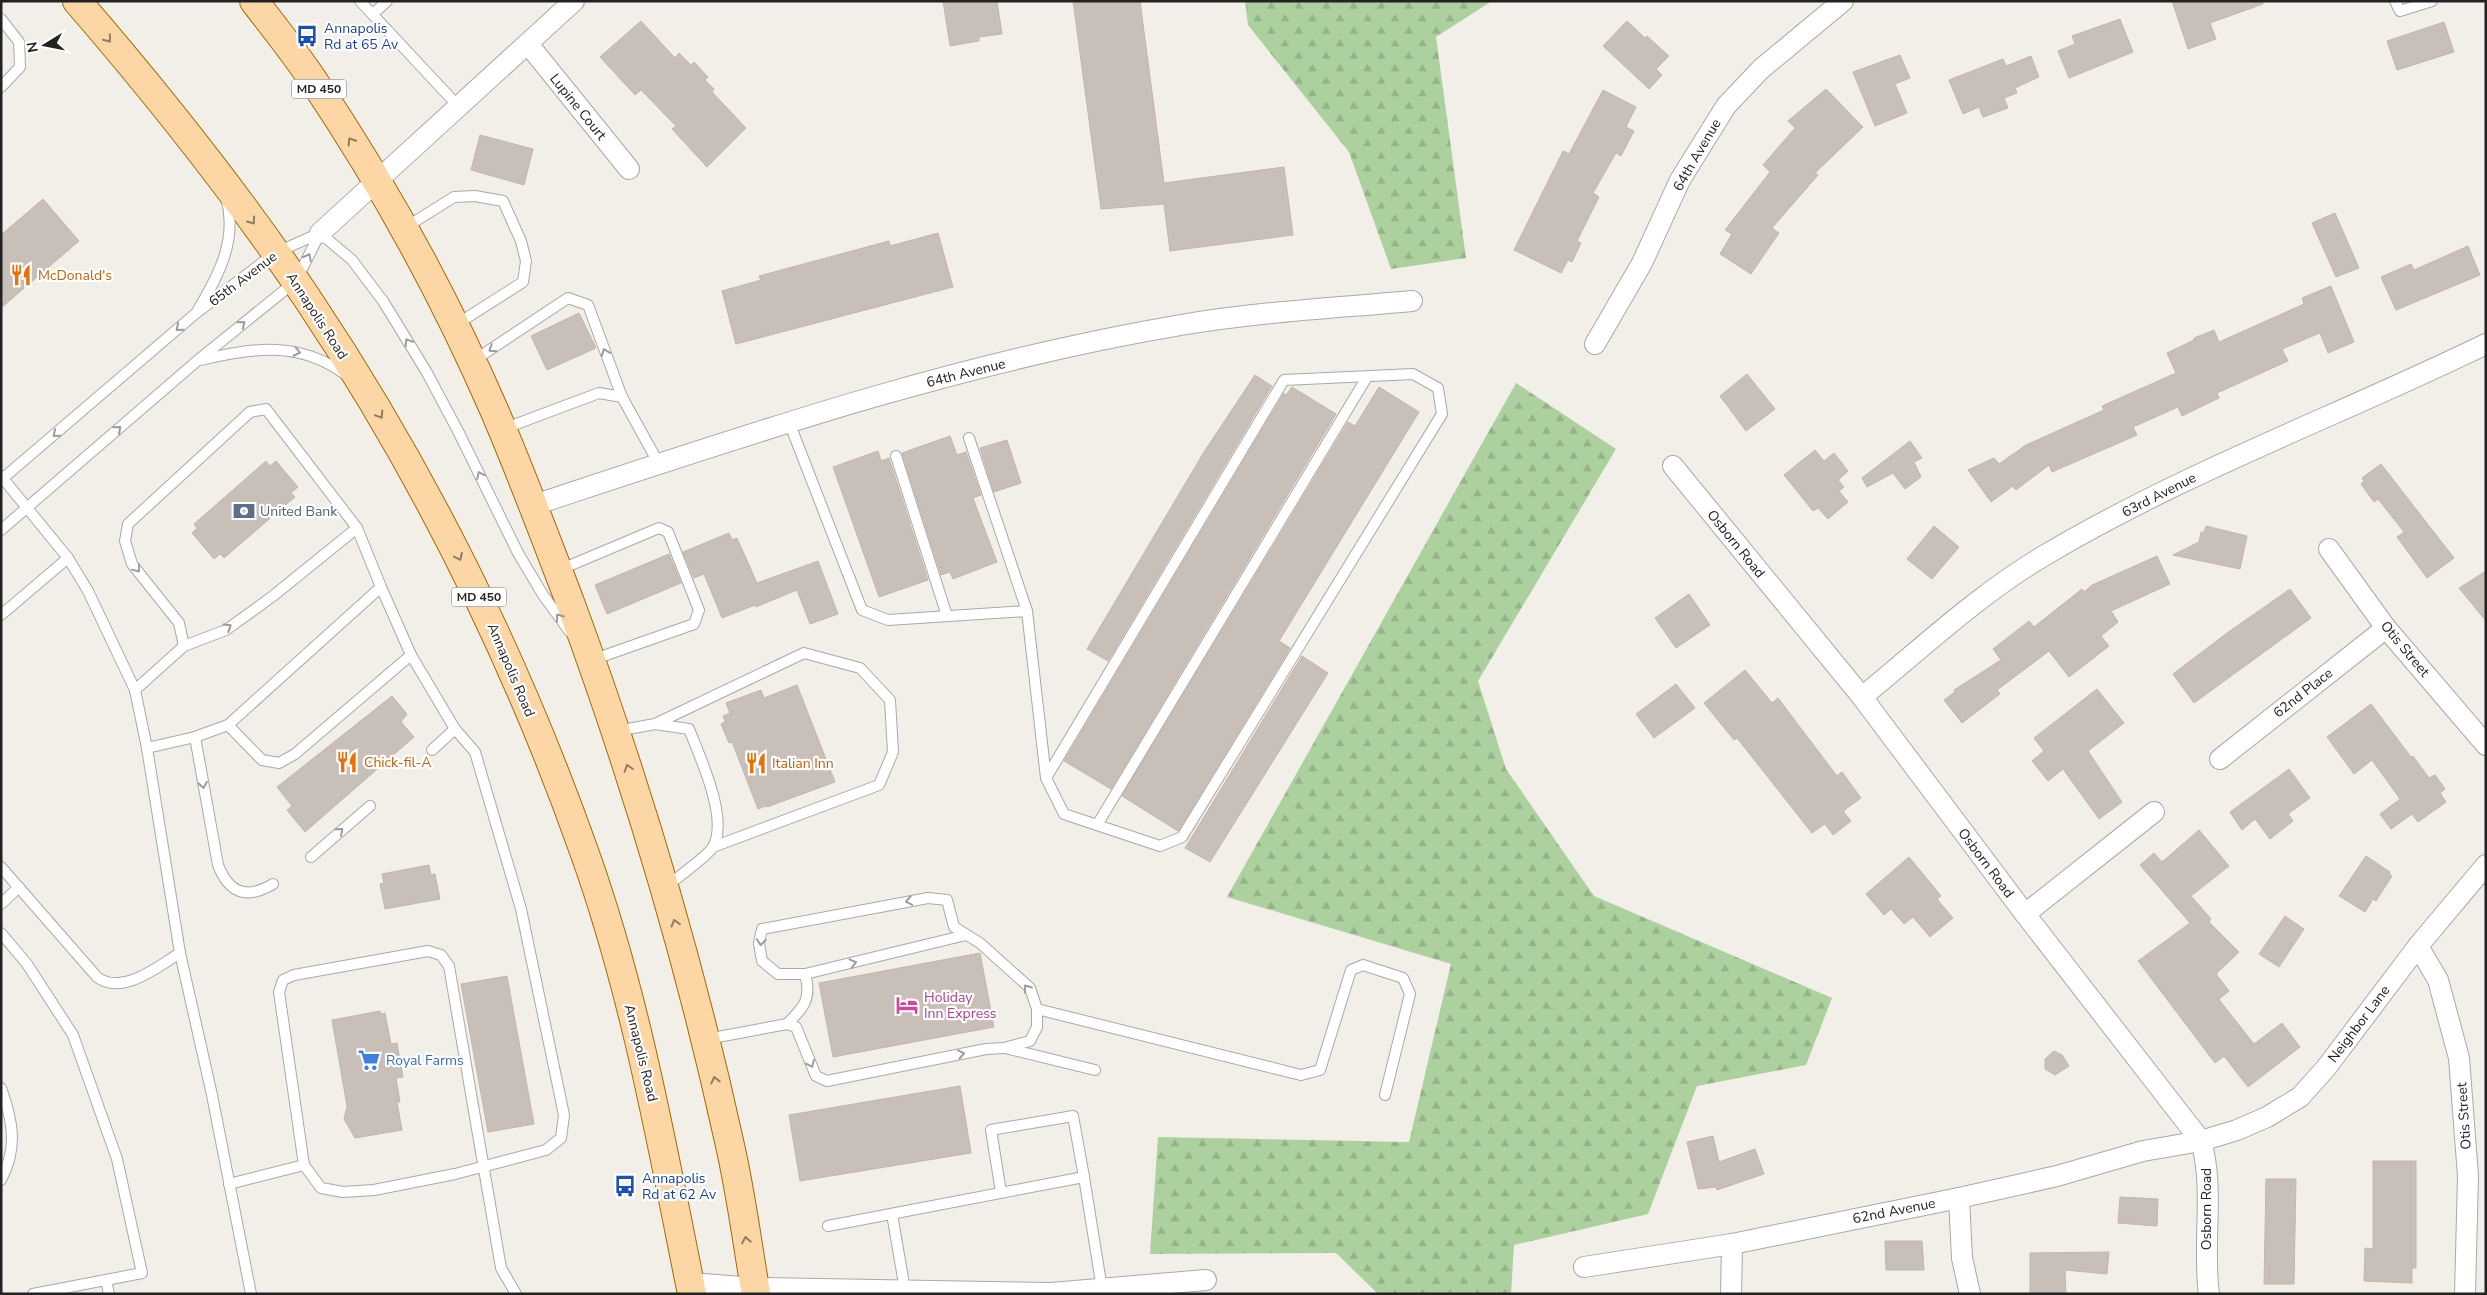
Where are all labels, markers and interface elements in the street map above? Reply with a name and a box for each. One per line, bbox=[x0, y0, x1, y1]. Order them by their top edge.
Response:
place label: Annapolis Rd at 65 Av bbox=[324, 19, 399, 54]
north arrow bbox=[20, 20, 70, 70]
bus stop icon: Annapolis Rd at 65 Av bbox=[294, 23, 320, 49]
one-way arrow bbox=[103, 33, 112, 42]
text: N bbox=[22, 40, 43, 54]
street label: Lupine Court bbox=[545, 70, 611, 144]
road number: MD 450 bbox=[292, 80, 346, 98]
street label: 64th Avenue bbox=[1669, 115, 1725, 195]
one-way arrow bbox=[348, 137, 358, 146]
one-way arrow bbox=[247, 215, 255, 224]
street label: 65th Avenue bbox=[205, 247, 281, 311]
one-way arrow bbox=[302, 253, 312, 262]
restaurant icon: McDonald's bbox=[8, 262, 34, 288]
place label: McDonald's bbox=[38, 266, 112, 285]
street label: Annapolis Road bbox=[282, 269, 352, 363]
one-way arrow bbox=[176, 322, 185, 331]
one-way arrow bbox=[236, 322, 245, 330]
one-way arrow bbox=[404, 339, 414, 348]
one-way arrow bbox=[488, 343, 498, 352]
one-way arrow bbox=[292, 346, 301, 357]
one-way arrow bbox=[601, 348, 611, 356]
street label: 64th Avenue bbox=[924, 354, 1008, 392]
one-way arrow bbox=[374, 409, 384, 418]
one-way arrow bbox=[112, 426, 121, 435]
one-way arrow bbox=[52, 428, 61, 437]
street label: 63rd Avenue bbox=[2119, 468, 2199, 522]
one-way arrow bbox=[476, 472, 486, 481]
bank icon: United Bank bbox=[231, 498, 257, 524]
place label: United Bank bbox=[260, 502, 338, 521]
street label: Osborn Road bbox=[1703, 506, 1769, 582]
one-way arrow bbox=[453, 552, 463, 561]
one-way arrow bbox=[131, 564, 140, 573]
road number: MD 450 bbox=[452, 588, 506, 606]
one-way arrow bbox=[556, 613, 565, 623]
street label: Otis Street bbox=[2376, 617, 2434, 681]
street label: Annapolis Road bbox=[483, 620, 539, 720]
one-way arrow bbox=[223, 624, 232, 634]
street label: 62nd Place bbox=[2269, 664, 2337, 722]
restaurant icon: Chick-fil-A bbox=[334, 749, 360, 775]
restaurant icon: Italian Inn bbox=[743, 750, 769, 776]
place label: Chick-fil-A bbox=[364, 753, 431, 772]
place label: Italian Inn bbox=[772, 754, 834, 773]
one-way arrow bbox=[623, 764, 633, 772]
one-way arrow bbox=[198, 780, 208, 789]
street label: Osborn Road bbox=[1954, 824, 2018, 902]
one-way arrow bbox=[335, 828, 344, 837]
one-way arrow bbox=[905, 896, 914, 906]
one-way arrow bbox=[670, 920, 680, 928]
one-way arrow bbox=[755, 939, 766, 947]
one-way arrow bbox=[848, 958, 857, 969]
street label: Neighbor Lane bbox=[2324, 981, 2394, 1067]
one-way arrow bbox=[1024, 984, 1033, 994]
place label: Holiday Inn Express bbox=[924, 988, 997, 1023]
hotel icon: Holiday Inn Express bbox=[894, 992, 920, 1018]
street label: Annapolis Road bbox=[620, 1002, 662, 1104]
supermarket icon: Royal Farms bbox=[356, 1047, 382, 1073]
one-way arrow bbox=[957, 1049, 966, 1060]
place label: Royal Farms bbox=[386, 1051, 464, 1070]
one-way arrow bbox=[804, 1059, 815, 1068]
one-way arrow bbox=[710, 1076, 721, 1085]
street label: Otis Street bbox=[2452, 1082, 2476, 1150]
street label: Osborn Road bbox=[2197, 1168, 2216, 1250]
place label: Annapolis Rd at 62 Av bbox=[642, 1169, 717, 1204]
bus stop icon: Annapolis Rd at 62 Av bbox=[612, 1173, 638, 1199]
street label: 62nd Avenue bbox=[1851, 1194, 1937, 1228]
one-way arrow bbox=[742, 1236, 752, 1244]

